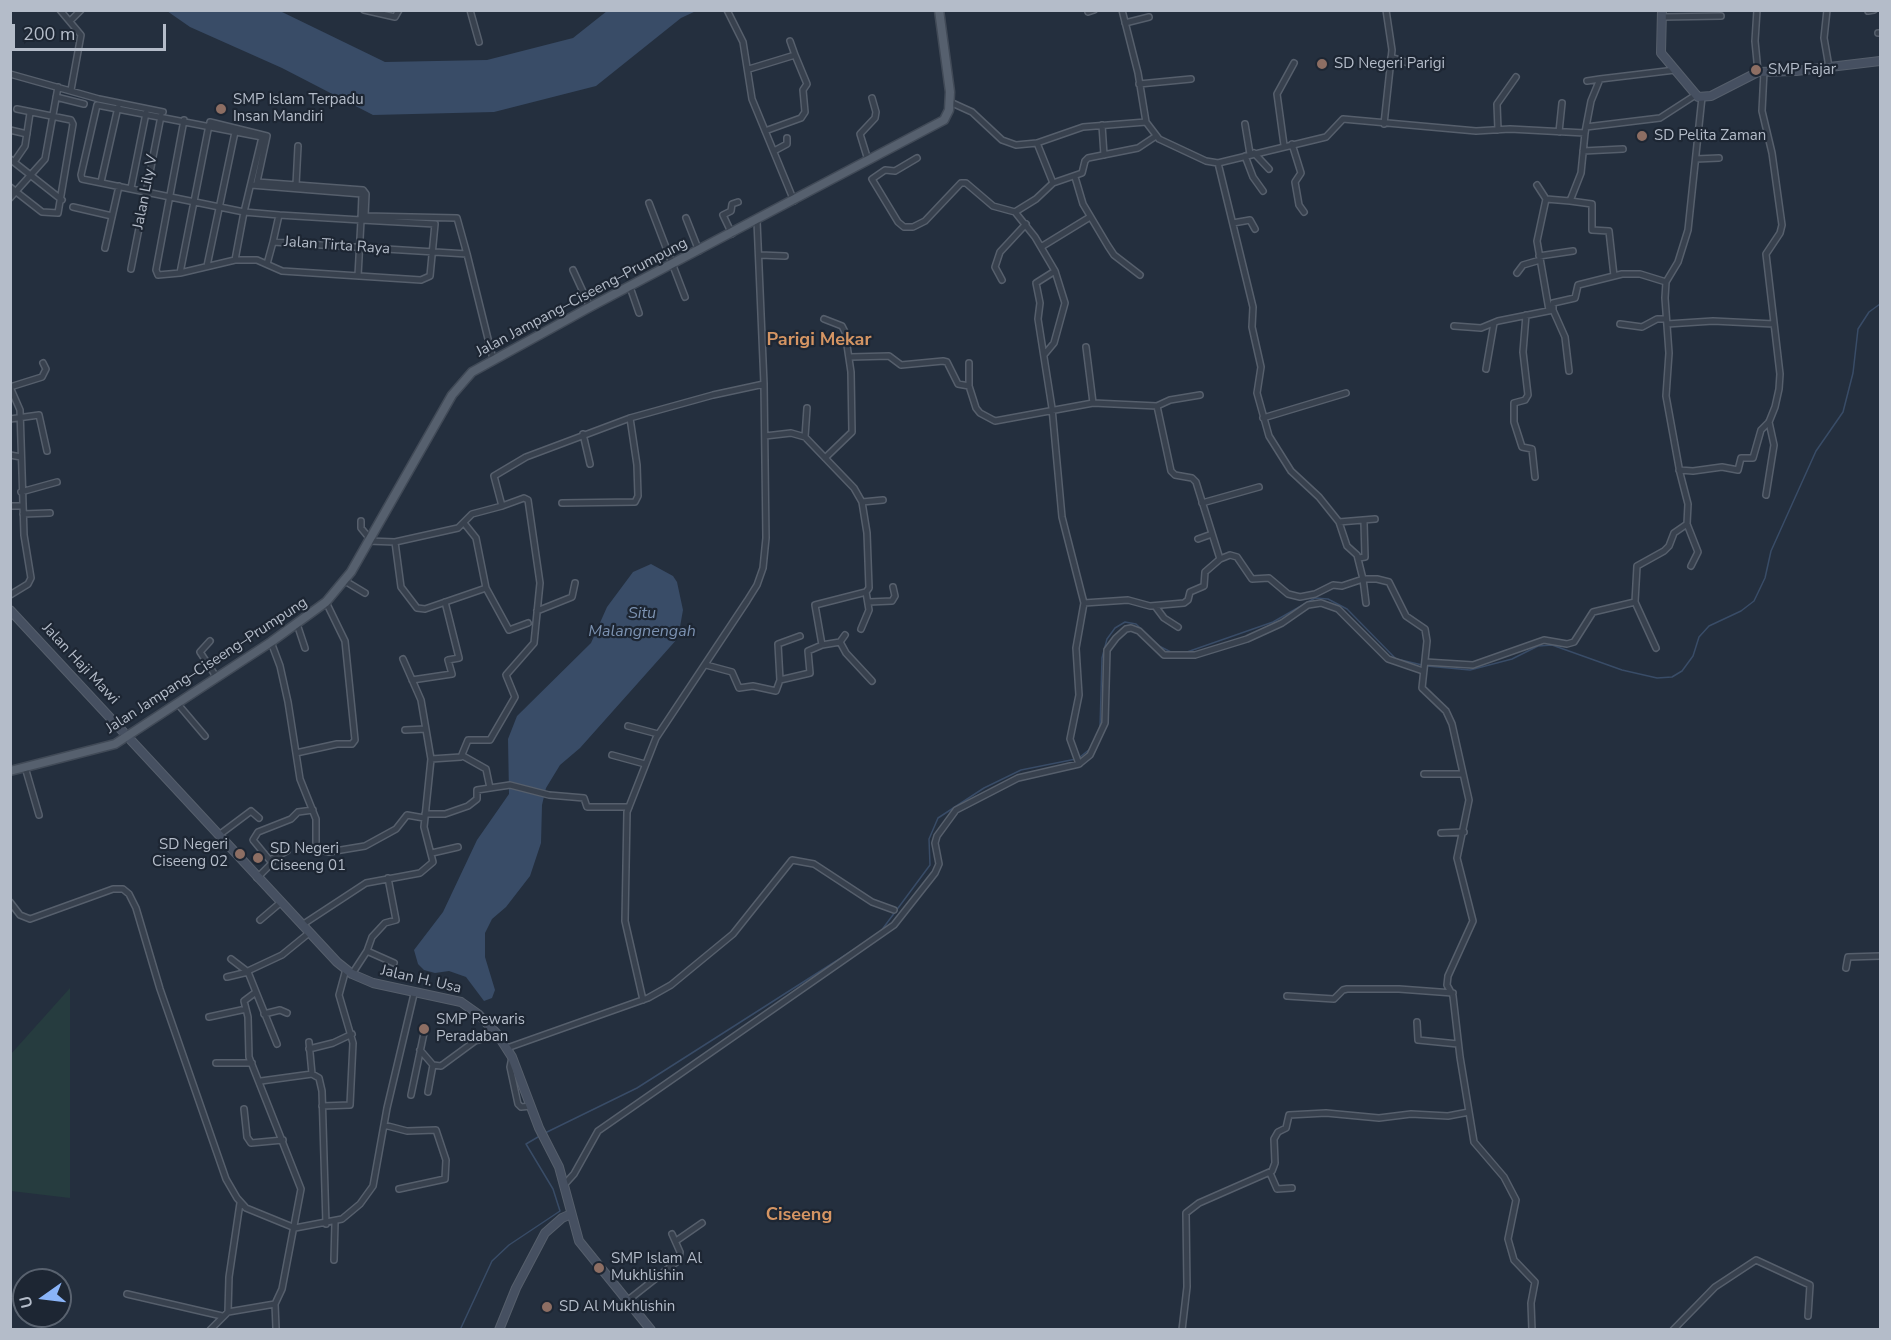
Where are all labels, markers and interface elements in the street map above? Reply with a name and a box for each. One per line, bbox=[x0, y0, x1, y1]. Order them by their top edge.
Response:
scale bar bbox=[15, 12, 170, 50]
text: 200 m bbox=[23, 22, 75, 46]
place label: SD Negeri Parigi bbox=[1334, 55, 1445, 73]
marker: SD Negeri Parigi bbox=[1315, 57, 1329, 71]
place label: SMP Fajar bbox=[1768, 61, 1836, 79]
marker: SMP Fajar bbox=[1749, 63, 1763, 77]
place label: SMP Islam Terpadu Insan Mandiri bbox=[233, 91, 364, 126]
marker: SMP Islam Terpadu Insan Mandiri bbox=[214, 102, 228, 116]
place label: SD Pelita Zaman bbox=[1654, 127, 1766, 145]
marker: SD Pelita Zaman bbox=[1635, 129, 1649, 143]
street label: Jalan Lily V bbox=[130, 153, 162, 231]
street label: Jalan Tirta Raya bbox=[283, 233, 391, 259]
street label: Jalan Jampang–Ciseeng–Prumpung bbox=[473, 234, 691, 362]
district label: Parigi Mekar bbox=[767, 330, 871, 352]
street label: Jalan Jampang–Ciseeng–Prumpung bbox=[103, 594, 311, 738]
water label: Situ Malangnengah bbox=[588, 604, 696, 642]
street label: Jalan Haji Mawi bbox=[38, 620, 122, 708]
place label: SD Negeri Ciseeng 02 bbox=[152, 836, 228, 871]
place label: SD Negeri Ciseeng 01 bbox=[270, 840, 346, 875]
marker: SD Negeri Ciseeng 02 bbox=[233, 847, 247, 861]
marker: SD Negeri Ciseeng 01 bbox=[251, 851, 265, 865]
street label: Jalan H. Usa bbox=[379, 962, 463, 998]
place label: SMP Pewaris Peradaban bbox=[436, 1011, 525, 1046]
marker: SMP Pewaris Peradaban bbox=[417, 1022, 431, 1036]
district label: Ciseeng bbox=[766, 1205, 832, 1227]
place label: SMP Islam Al Mukhlishin bbox=[611, 1250, 702, 1285]
marker: SMP Islam Al Mukhlishin bbox=[592, 1261, 606, 1275]
north arrow bbox=[12, 1268, 72, 1328]
text: U bbox=[14, 1293, 39, 1310]
place label: SD Al Mukhlishin bbox=[559, 1298, 675, 1316]
marker: SD Al Mukhlishin bbox=[540, 1300, 554, 1314]

